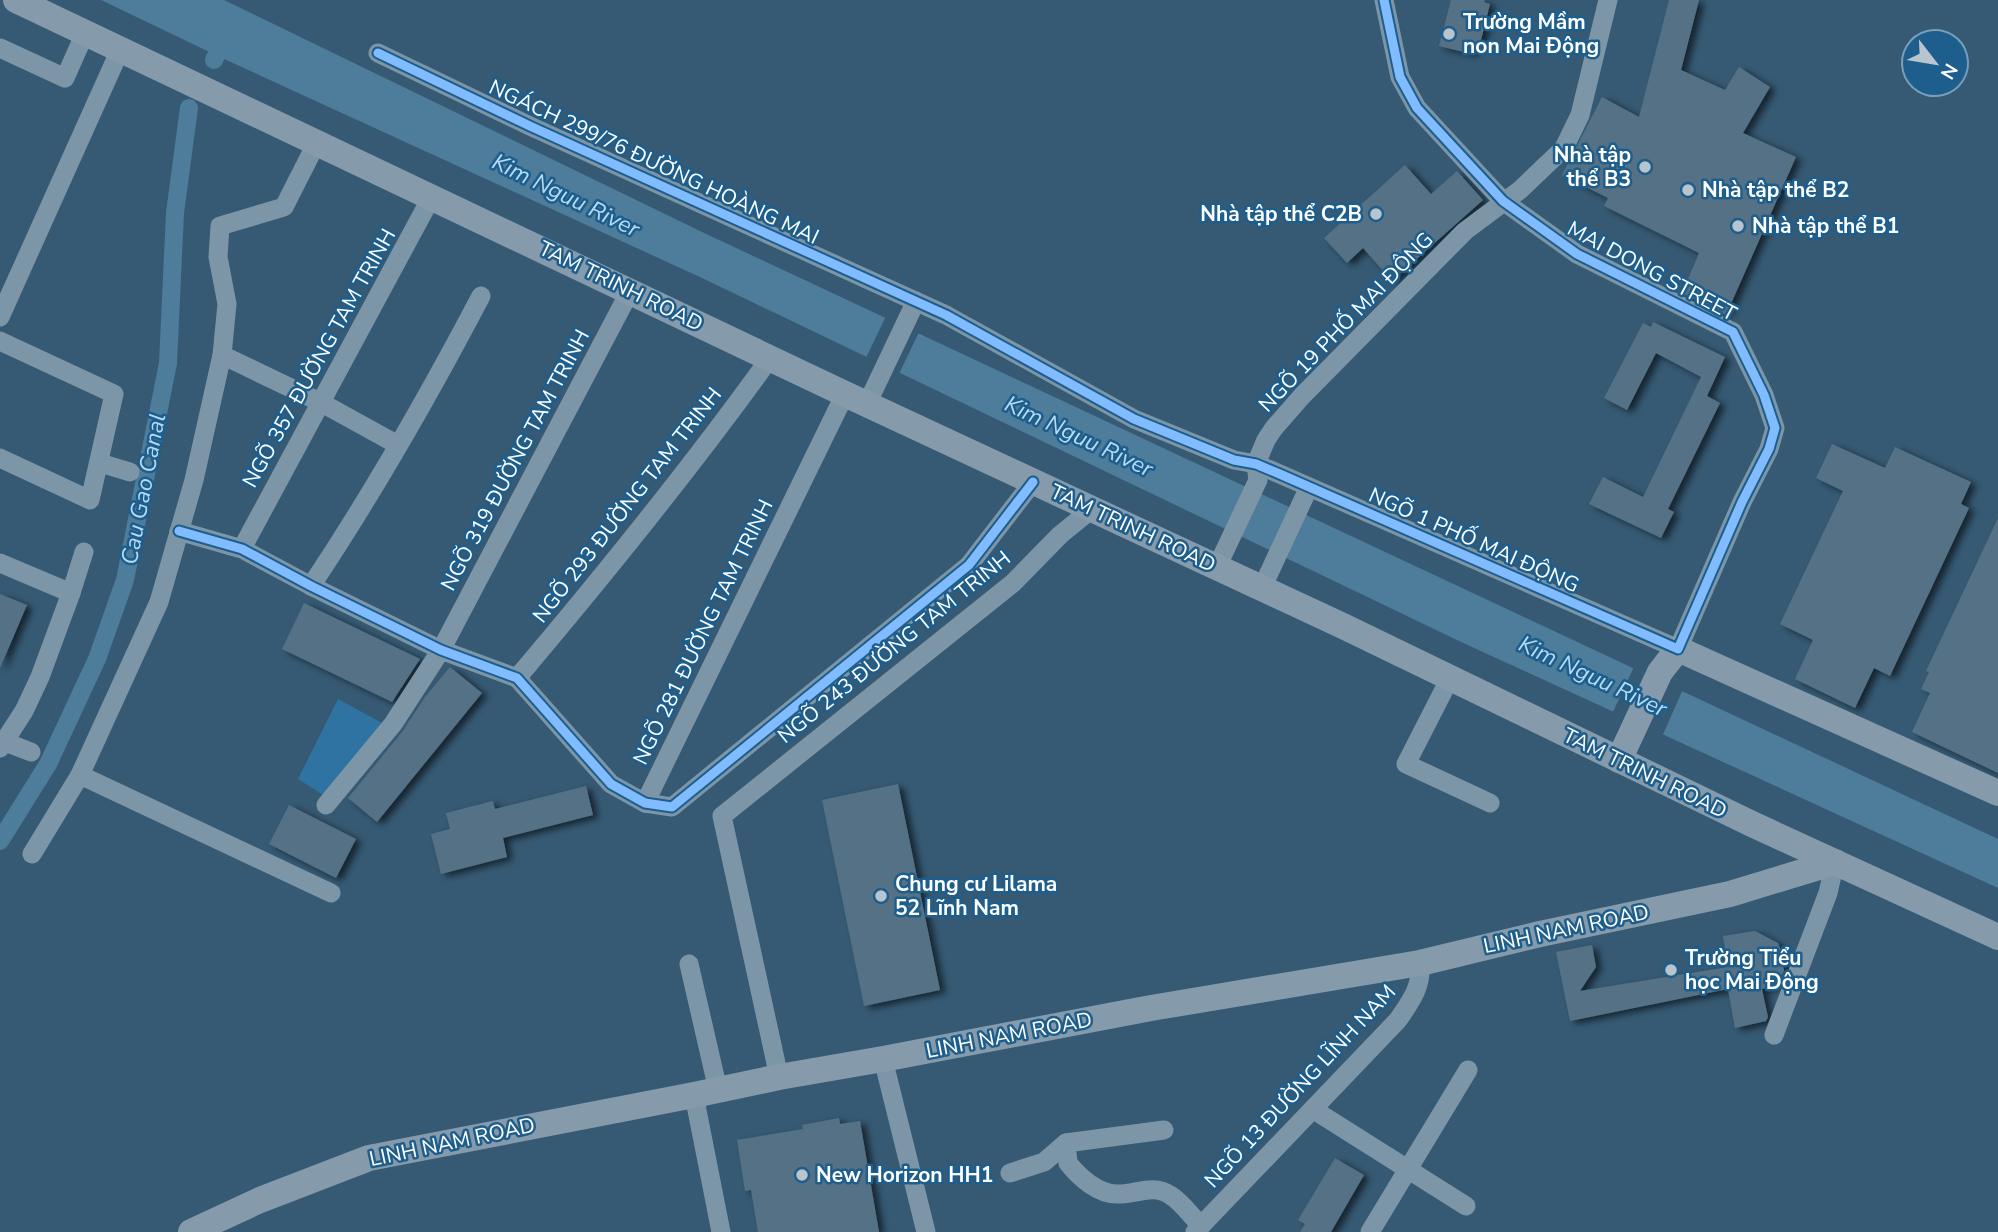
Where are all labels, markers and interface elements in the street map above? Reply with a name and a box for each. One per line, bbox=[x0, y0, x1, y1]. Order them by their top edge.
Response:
place label: Trường Mầm non Mai Động bbox=[1463, 8, 1599, 60]
marker: Trường Mầm non Mai Động bbox=[1441, 26, 1457, 42]
north arrow bbox=[1900, 28, 1970, 98]
text: N bbox=[1934, 58, 1964, 84]
street label: NGÁCH 299/76 ĐƯỜNG HOÀNG MAI bbox=[485, 73, 823, 251]
place label: Nhà tập thể B3 bbox=[1554, 141, 1631, 193]
water label: Kim Nguu River bbox=[487, 146, 645, 245]
marker: Nhà tập thể B3 bbox=[1637, 159, 1653, 175]
place label: Nhà tập thể B2 bbox=[1702, 176, 1849, 204]
marker: Nhà tập thể B2 bbox=[1680, 182, 1696, 198]
place label: Nhà tập thể C2B bbox=[1200, 200, 1362, 228]
marker: Nhà tập thể C2B bbox=[1368, 206, 1384, 222]
place label: Nhà tập thể B1 bbox=[1752, 212, 1899, 240]
street label: MAI DONG STREET bbox=[1562, 214, 1742, 328]
marker: Nhà tập thể B1 bbox=[1730, 218, 1746, 234]
street label: NGÕ 357 ĐƯỜNG TAM TRINH bbox=[235, 223, 402, 492]
street label: NGÕ 19 PHỐ MAI ĐỘNG bbox=[1251, 224, 1439, 418]
street label: TAM TRINH ROAD bbox=[534, 234, 708, 338]
street label: NGÕ 319 ĐƯỜNG TAM TRINH bbox=[433, 324, 596, 595]
street label: NGÕ 293 ĐƯỜNG TAM TRINH bbox=[525, 381, 728, 629]
water label: Kim Nguu River bbox=[1000, 389, 1159, 485]
water label: Cau Gao Canal bbox=[114, 411, 173, 567]
street label: TAM TRINH ROAD bbox=[1046, 477, 1220, 579]
street label: NGÕ 1 PHỐ MAI ĐỘNG bbox=[1364, 479, 1584, 599]
street label: NGÕ 281 ĐƯỜNG TAM TRINH bbox=[626, 494, 780, 769]
street label: NGÕ 243 ĐƯỜNG TAM TRINH bbox=[771, 543, 1016, 750]
water label: Kim Nguu River bbox=[1514, 629, 1673, 725]
street label: TAM TRINH ROAD bbox=[1558, 721, 1732, 825]
place label: Chung cư Lilama 52 Lĩnh Nam bbox=[895, 870, 1057, 922]
marker: Chung cư Lilama 52 Lĩnh Nam bbox=[873, 888, 889, 904]
street label: LINH NAM ROAD bbox=[1481, 898, 1651, 960]
place label: Trường Tiểu học Mai Động bbox=[1685, 944, 1819, 996]
marker: Trường Tiểu học Mai Động bbox=[1663, 962, 1679, 978]
street label: NGÕ 13 ĐƯỜNG LĨNH NAM bbox=[1197, 978, 1402, 1194]
street label: LINH NAM ROAD bbox=[924, 1005, 1094, 1065]
street label: LINH NAM ROAD bbox=[367, 1111, 537, 1173]
place label: New Horizon HH1 bbox=[816, 1161, 993, 1189]
marker: New Horizon HH1 bbox=[794, 1167, 810, 1183]

